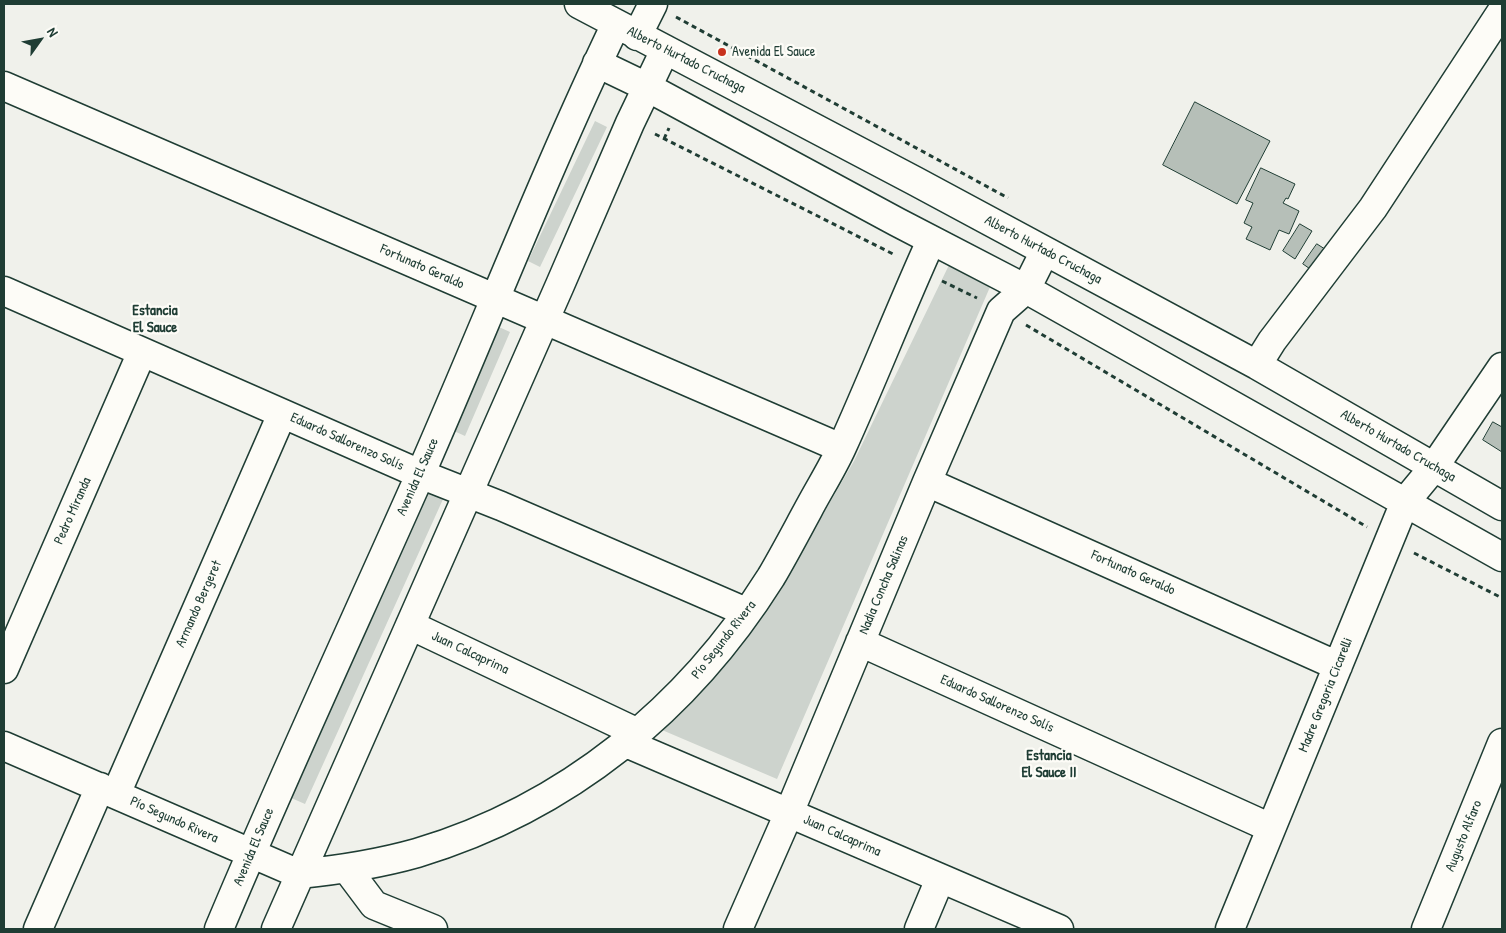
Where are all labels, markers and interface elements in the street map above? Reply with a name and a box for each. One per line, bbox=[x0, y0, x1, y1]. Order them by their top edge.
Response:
north arrow bbox=[15, 15, 65, 65]
street label: Alberto Hurtado Cruchaga bbox=[624, 23, 748, 97]
text: N bbox=[43, 24, 63, 40]
place label: Avenida El Sauce bbox=[732, 44, 815, 60]
marker: Avenida El Sauce bbox=[716, 46, 728, 58]
street label: Alberto Hurtado Cruchaga bbox=[982, 212, 1104, 288]
street label: Fortunato Geraldo bbox=[377, 241, 467, 293]
district label: Estancia El Sauce bbox=[132, 302, 178, 337]
street label: Alberto Hurtado Cruchaga bbox=[1337, 406, 1459, 486]
street label: Eduardo Sallorenzo Solís bbox=[288, 409, 406, 475]
street label: Avenida El Sauce bbox=[393, 436, 443, 518]
street label: Pedro Miranda bbox=[51, 475, 95, 547]
street label: Nadia Concha Salinas bbox=[856, 533, 912, 637]
street label: Fortunato Geraldo bbox=[1088, 547, 1178, 599]
street label: Armando Bergeret bbox=[172, 558, 226, 650]
street label: Pío Segundo Rivera bbox=[688, 597, 760, 683]
street label: Juan Calcaprima bbox=[429, 628, 511, 678]
street label: Madre Gregoria Cicarelli bbox=[1295, 635, 1357, 755]
street label: Eduardo Sallorenzo Solís bbox=[938, 671, 1056, 737]
district label: Estancia El Sauce II bbox=[1021, 747, 1077, 782]
street label: Pío Segundo Rivera bbox=[127, 793, 221, 847]
street label: Augusto Alfaro bbox=[1442, 798, 1486, 874]
street label: Avenida El Sauce bbox=[230, 805, 278, 889]
street label: Juan Calcaprima bbox=[801, 811, 883, 861]

